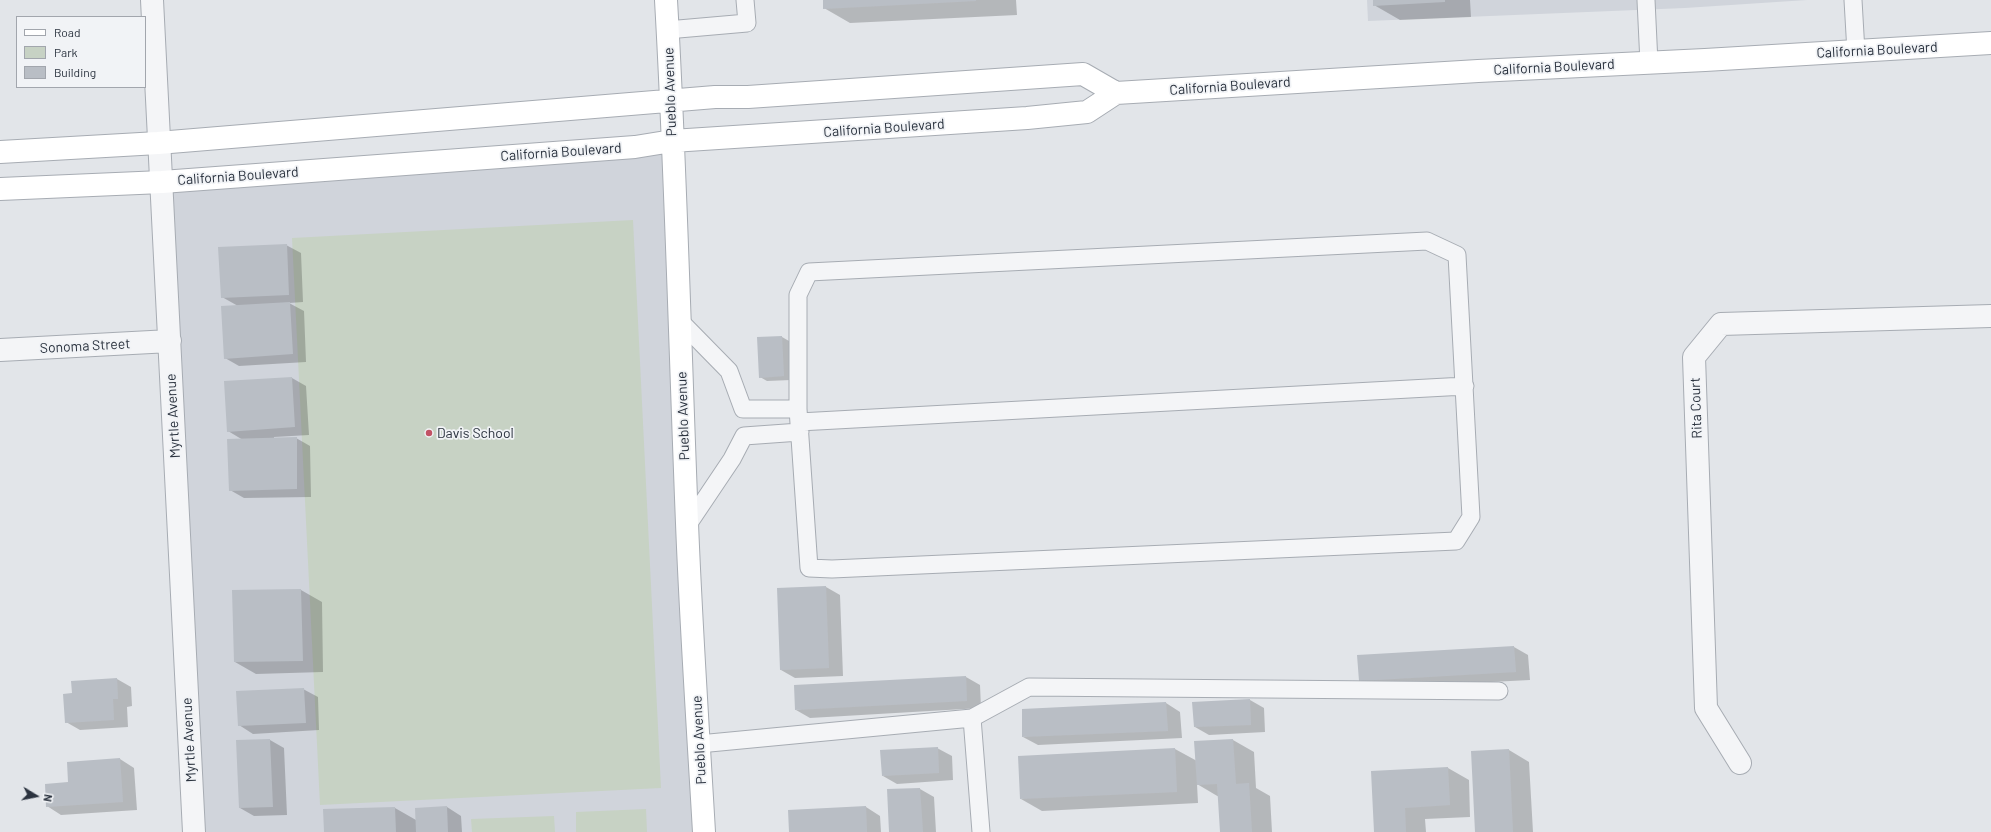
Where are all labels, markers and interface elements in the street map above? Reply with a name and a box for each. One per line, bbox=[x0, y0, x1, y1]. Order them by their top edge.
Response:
legend bbox=[16, 16, 146, 88]
text: Road bbox=[54, 25, 81, 39]
street label: California Boulevard bbox=[1816, 38, 1938, 62]
text: Park bbox=[54, 45, 78, 59]
street label: Pueblo Avenue bbox=[660, 47, 680, 137]
street label: California Boulevard bbox=[1493, 55, 1615, 79]
text: Building bbox=[54, 65, 96, 79]
street label: California Boulevard bbox=[1169, 73, 1291, 99]
street label: California Boulevard bbox=[823, 115, 945, 141]
street label: California Boulevard bbox=[500, 139, 622, 165]
street label: California Boulevard bbox=[177, 163, 299, 189]
street label: Sonoma Street bbox=[39, 335, 131, 357]
street label: Pueblo Avenue bbox=[673, 371, 693, 461]
street label: Myrtle Avenue bbox=[162, 373, 184, 459]
street label: Rita Court bbox=[1687, 377, 1705, 439]
place label: Davis School bbox=[437, 425, 514, 441]
marker: Davis School bbox=[424, 428, 434, 438]
street label: Pueblo Avenue bbox=[688, 695, 710, 785]
street label: Myrtle Avenue bbox=[178, 697, 200, 783]
north arrow bbox=[16, 776, 56, 816]
text: N bbox=[41, 793, 55, 803]

